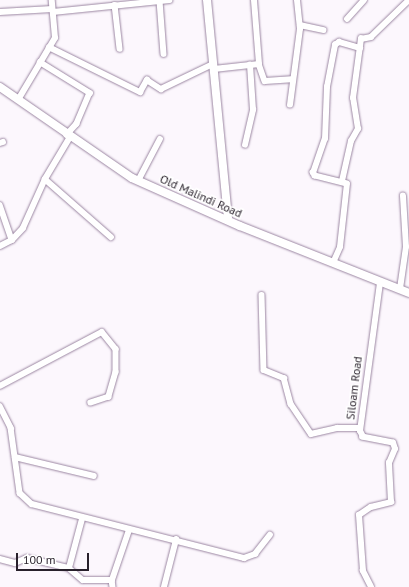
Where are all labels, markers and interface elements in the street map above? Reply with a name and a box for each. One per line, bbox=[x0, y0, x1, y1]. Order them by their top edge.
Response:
street label: Old Malindi Road bbox=[158, 171, 244, 221]
street label: Siloam Road bbox=[343, 355, 365, 421]
scale bar bbox=[18, 545, 91, 571]
text: 100 m bbox=[23, 552, 56, 567]

